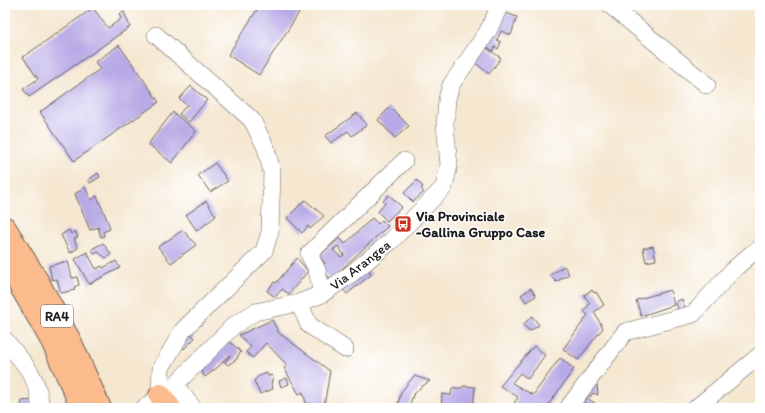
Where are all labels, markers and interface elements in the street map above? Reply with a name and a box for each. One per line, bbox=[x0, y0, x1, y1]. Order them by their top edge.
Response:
place label: Via Provinciale -Gallina Gruppo Case bbox=[416, 208, 545, 241]
bus stop icon: Via Provinciale -Gallina Gruppo Case bbox=[393, 214, 413, 234]
street label: Via Arangea bbox=[327, 237, 394, 294]
road number: RA4 bbox=[41, 305, 73, 327]

